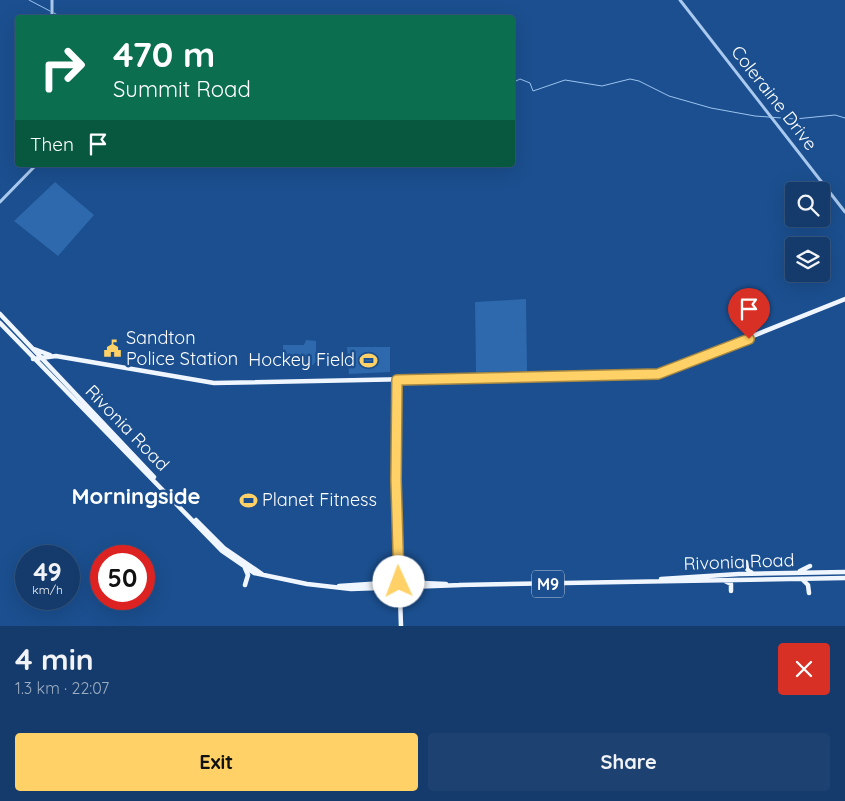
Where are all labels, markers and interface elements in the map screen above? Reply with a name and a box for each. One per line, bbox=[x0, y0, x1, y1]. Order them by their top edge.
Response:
text: 470 m bbox=[113, 32, 215, 76]
icon: right bbox=[30, 35, 95, 100]
street label: Coleraine Drive bbox=[726, 41, 823, 155]
text: Summit Road bbox=[113, 75, 251, 103]
icon: arrive bbox=[84, 130, 112, 158]
text: Then bbox=[30, 132, 74, 156]
map controls bbox=[785, 182, 830, 282]
button: search bbox=[785, 182, 830, 227]
button: layers bbox=[785, 237, 830, 282]
pin bbox=[728, 288, 770, 339]
icon: arrive bbox=[735, 295, 763, 323]
place label: Sandton Police Station bbox=[126, 326, 238, 370]
public building icon: Sandton Police Station bbox=[102, 338, 122, 358]
place label: Hockey Field bbox=[248, 348, 355, 371]
sports icon: Hockey Field bbox=[359, 350, 379, 370]
street label: Rivonia Road bbox=[81, 380, 174, 476]
district label: Morningside bbox=[71, 482, 201, 510]
place label: Planet Fitness bbox=[262, 488, 377, 511]
sports icon: Planet Fitness bbox=[238, 490, 258, 510]
speed limit sign: 50 bbox=[90, 545, 155, 610]
street label: Rivonia Road bbox=[683, 548, 795, 575]
position arrow bbox=[372, 555, 424, 607]
text: 49 bbox=[33, 556, 62, 587]
road number: M9 bbox=[532, 570, 564, 598]
text: km/h bbox=[32, 582, 63, 597]
text: 4 min bbox=[15, 640, 94, 678]
button: close bbox=[778, 643, 830, 695]
text: 1.3 km · 22:07 bbox=[15, 678, 109, 698]
button: Exit bbox=[15, 733, 418, 791]
button: Share bbox=[428, 733, 830, 791]

